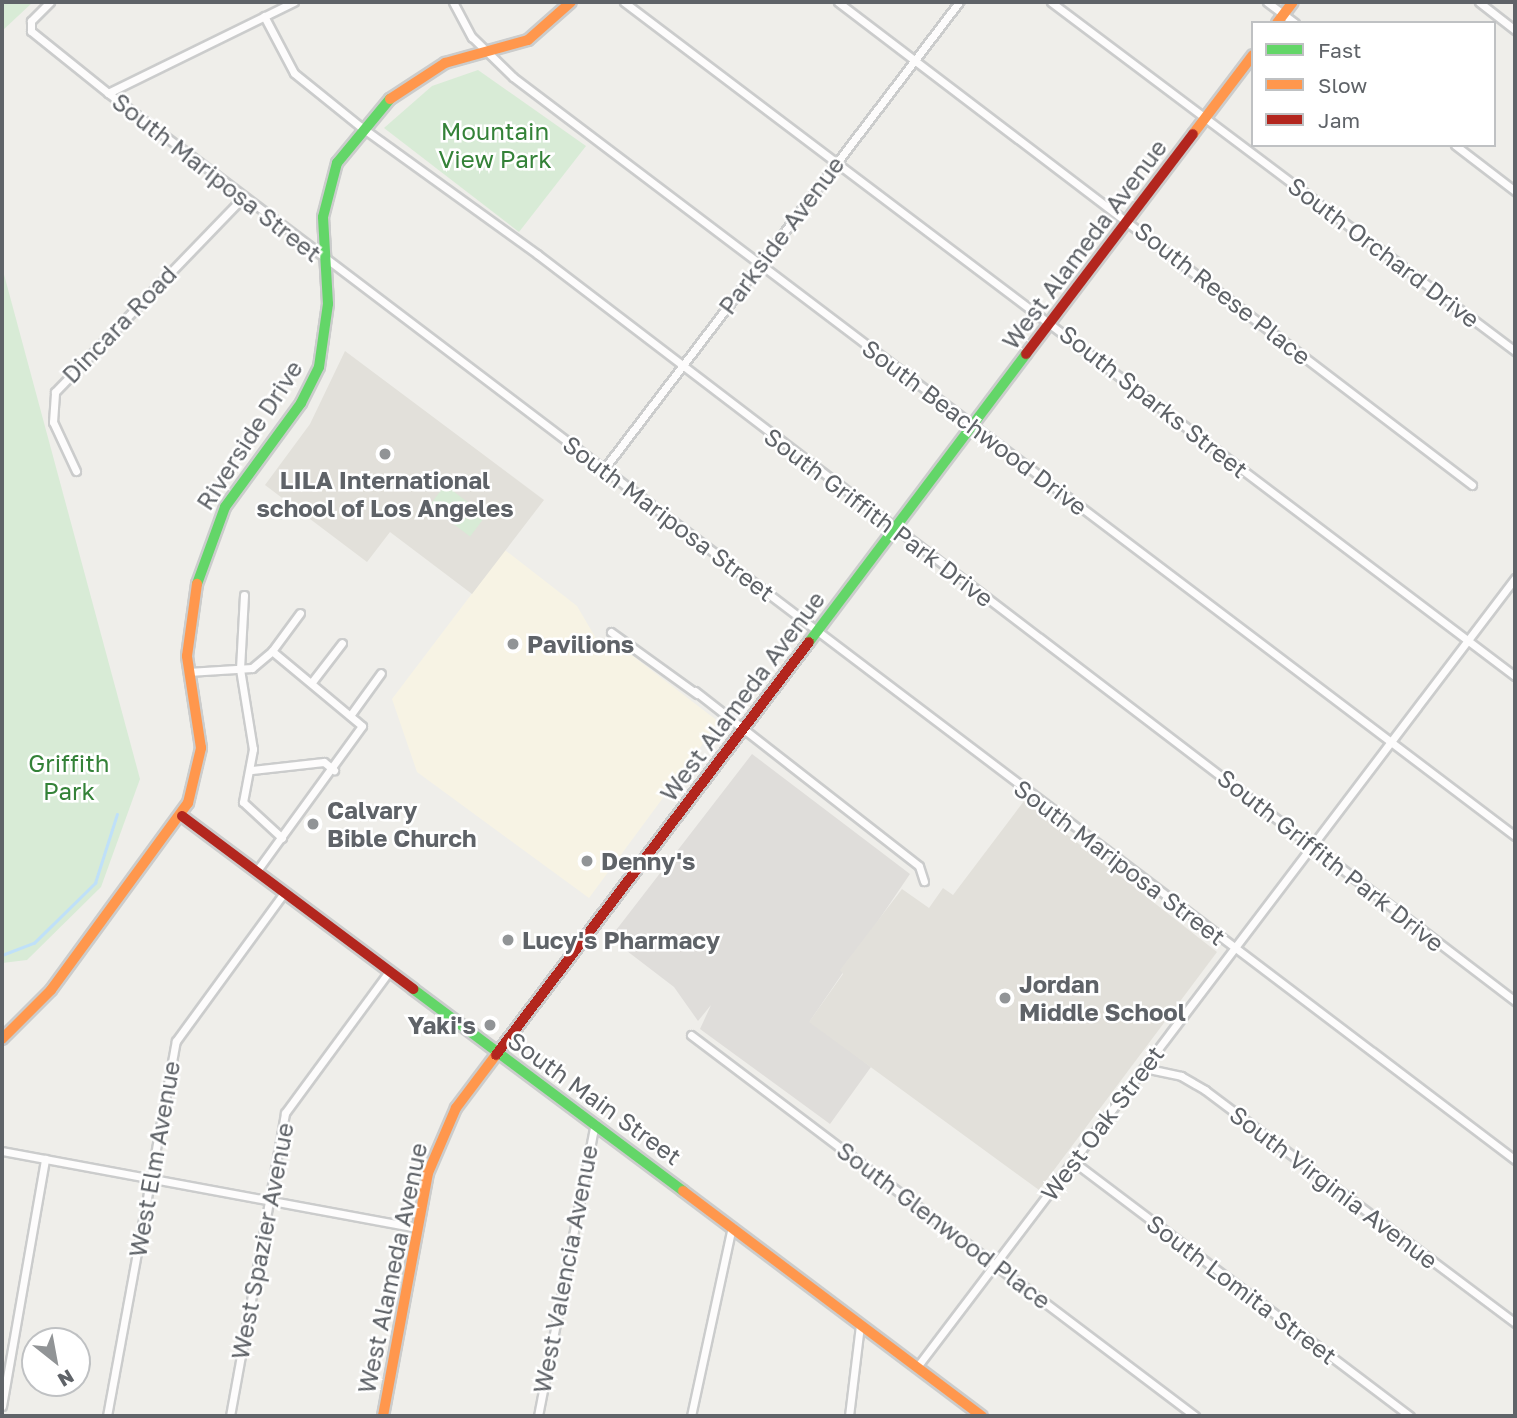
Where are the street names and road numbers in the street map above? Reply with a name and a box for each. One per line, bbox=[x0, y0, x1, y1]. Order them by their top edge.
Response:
street label: South Mariposa Street bbox=[107, 87, 327, 267]
street label: West Alameda Avenue bbox=[996, 133, 1172, 355]
street label: Parkside Avenue bbox=[712, 150, 850, 320]
street label: South Orchard Drive bbox=[1283, 171, 1485, 333]
street label: South Reese Place bbox=[1129, 215, 1317, 371]
street label: Dincara Road bbox=[56, 259, 182, 389]
street label: South Sparks Street bbox=[1054, 319, 1254, 483]
street label: South Beachwood Drive bbox=[857, 333, 1093, 521]
street label: Riverside Drive bbox=[190, 355, 308, 515]
street label: South Griffith Park Drive bbox=[759, 421, 999, 613]
street label: South Mariposa Street bbox=[558, 429, 780, 607]
street label: West Alameda Avenue bbox=[654, 585, 830, 807]
street label: South Griffith Park Drive bbox=[1212, 763, 1450, 957]
street label: South Mariposa Street bbox=[1009, 773, 1231, 951]
street label: South Main Street bbox=[503, 1025, 687, 1171]
street label: West Oak Street bbox=[1034, 1040, 1170, 1206]
street label: West Elm Avenue bbox=[123, 1059, 185, 1259]
street label: South Virginia Avenue bbox=[1224, 1099, 1444, 1275]
street label: West Spazier Avenue bbox=[225, 1120, 299, 1362]
street label: South Glenwood Place bbox=[831, 1135, 1057, 1315]
street label: West Alameda Avenue bbox=[351, 1140, 433, 1396]
street label: West Valencia Avenue bbox=[527, 1142, 603, 1396]
street label: South Lomita Street bbox=[1141, 1208, 1343, 1370]

